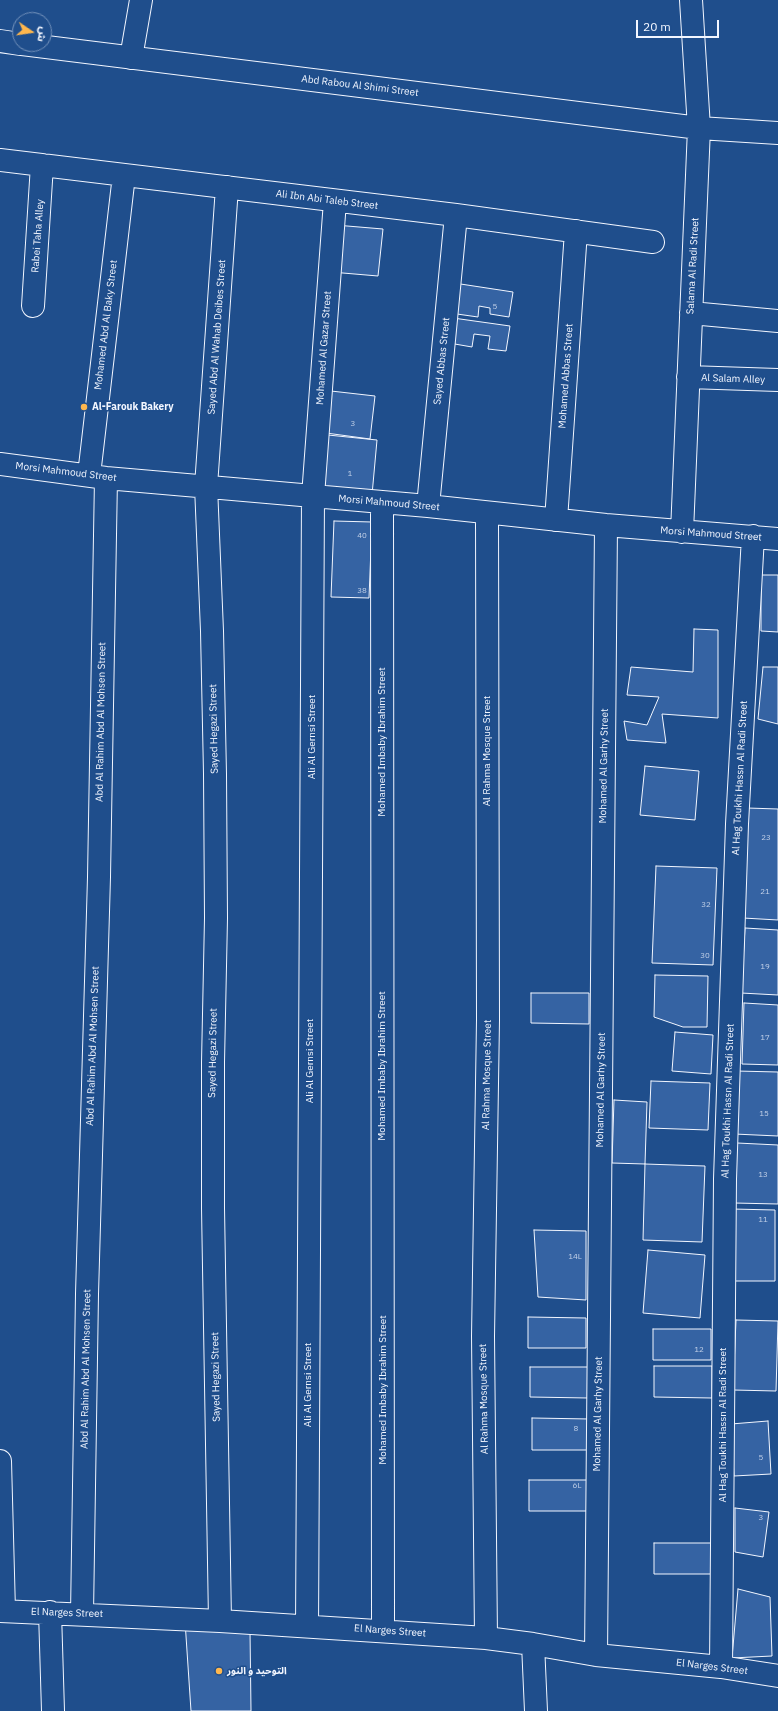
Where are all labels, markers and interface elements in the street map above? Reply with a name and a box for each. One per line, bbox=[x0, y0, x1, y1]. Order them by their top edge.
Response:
north arrow bbox=[12, 12, 52, 52]
scale bar bbox=[638, 12, 721, 38]
text: 20 m bbox=[643, 19, 671, 34]
text: ش bbox=[34, 26, 51, 43]
street label: Abd Rabou Al Shimi Street bbox=[301, 73, 419, 99]
street label: Ali Ibn Abi Taleb Street bbox=[275, 188, 379, 212]
street label: Rabei Taha Alley bbox=[29, 199, 47, 273]
street label: Salama Al Radi Street bbox=[684, 217, 702, 315]
street label: Mohamed Abd Al Baky Street bbox=[92, 259, 120, 391]
street label: Sayed Abd Al Wahab Deibes Street bbox=[206, 259, 228, 415]
street label: Mohamed Al Gazar Street bbox=[314, 291, 334, 405]
house number: 5 bbox=[493, 302, 497, 312]
street label: Sayed Abbas Street bbox=[431, 317, 453, 405]
street label: Mohamed Abbas Street bbox=[556, 323, 576, 429]
street label: Al Salam Alley bbox=[701, 372, 765, 386]
place label: Al-Farouk Bakery bbox=[92, 401, 174, 413]
marker: Al-Farouk Bakery bbox=[79, 402, 89, 412]
house number: 3 bbox=[351, 419, 355, 429]
street label: Morsi Mahmoud Street bbox=[15, 460, 117, 484]
house number: 1 bbox=[348, 469, 352, 479]
street label: Morsi Mahmoud Street bbox=[338, 493, 440, 513]
street label: Morsi Mahmoud Street bbox=[660, 524, 762, 544]
house number: 40 bbox=[357, 531, 367, 541]
house number: 38 bbox=[357, 586, 367, 596]
street label: Abd Al Rahim Abd Al Mohsen Street bbox=[94, 642, 108, 802]
street label: Mohamed Imbaby Ibrahim Street bbox=[376, 667, 388, 817]
street label: Sayed Hegazi Street bbox=[207, 684, 221, 774]
street label: Ali Al Gernsi Street bbox=[306, 695, 318, 779]
street label: Al Rahma Mosque Street bbox=[481, 696, 493, 806]
street label: Al Hag Toukhi Hassn Al Radi Street bbox=[730, 700, 750, 856]
street label: Mohamed Al Garhy Street bbox=[597, 708, 611, 824]
house number: 23 bbox=[761, 833, 771, 843]
house number: 21 bbox=[760, 887, 770, 897]
house number: 32 bbox=[701, 900, 711, 910]
house number: 30 bbox=[700, 951, 710, 961]
house number: 19 bbox=[760, 962, 770, 972]
street label: Abd Al Rahim Abd Al Mohsen Street bbox=[84, 966, 102, 1126]
street label: Mohamed Imbaby Ibrahim Street bbox=[376, 991, 388, 1141]
street label: Sayed Hegazi Street bbox=[206, 1008, 220, 1098]
street label: Ali Al Gernsi Street bbox=[304, 1019, 316, 1103]
street label: Al Rahma Mosque Street bbox=[480, 1020, 494, 1130]
street label: Al Hag Toukhi Hassn Al Radi Street bbox=[719, 1023, 737, 1179]
street label: Mohamed Al Garhy Street bbox=[594, 1032, 608, 1148]
house number: 17 bbox=[760, 1033, 770, 1043]
house number: 15 bbox=[759, 1109, 769, 1119]
house number: 13 bbox=[758, 1170, 768, 1180]
house number: 11 bbox=[758, 1215, 768, 1225]
house number: 14L bbox=[568, 1252, 582, 1262]
street label: Abd Al Rahim Abd Al Mohsen Street bbox=[79, 1289, 93, 1449]
street label: Mohamed Imbaby Ibrahim Street bbox=[377, 1315, 389, 1465]
street label: Sayed Hegazi Street bbox=[209, 1332, 223, 1422]
street label: Ali Al Gernsi Street bbox=[302, 1343, 314, 1427]
street label: Al Rahma Mosque Street bbox=[477, 1344, 491, 1454]
house number: 12 bbox=[694, 1345, 704, 1355]
street label: Al Hag Toukhi Hassn Al Radi Street bbox=[717, 1347, 729, 1503]
street label: Mohamed Al Garhy Street bbox=[591, 1356, 605, 1472]
house number: 8 bbox=[574, 1424, 578, 1434]
house number: 5 bbox=[759, 1453, 763, 1463]
house number: 6L bbox=[573, 1481, 581, 1491]
house number: 3 bbox=[759, 1513, 763, 1523]
street label: El Narges Street bbox=[31, 1606, 103, 1620]
street label: El Narges Street bbox=[354, 1622, 426, 1640]
street label: El Narges Street bbox=[675, 1657, 749, 1677]
place label: التوحيد و النور bbox=[227, 1665, 287, 1677]
marker: التوحيد و النور bbox=[214, 1666, 224, 1676]

